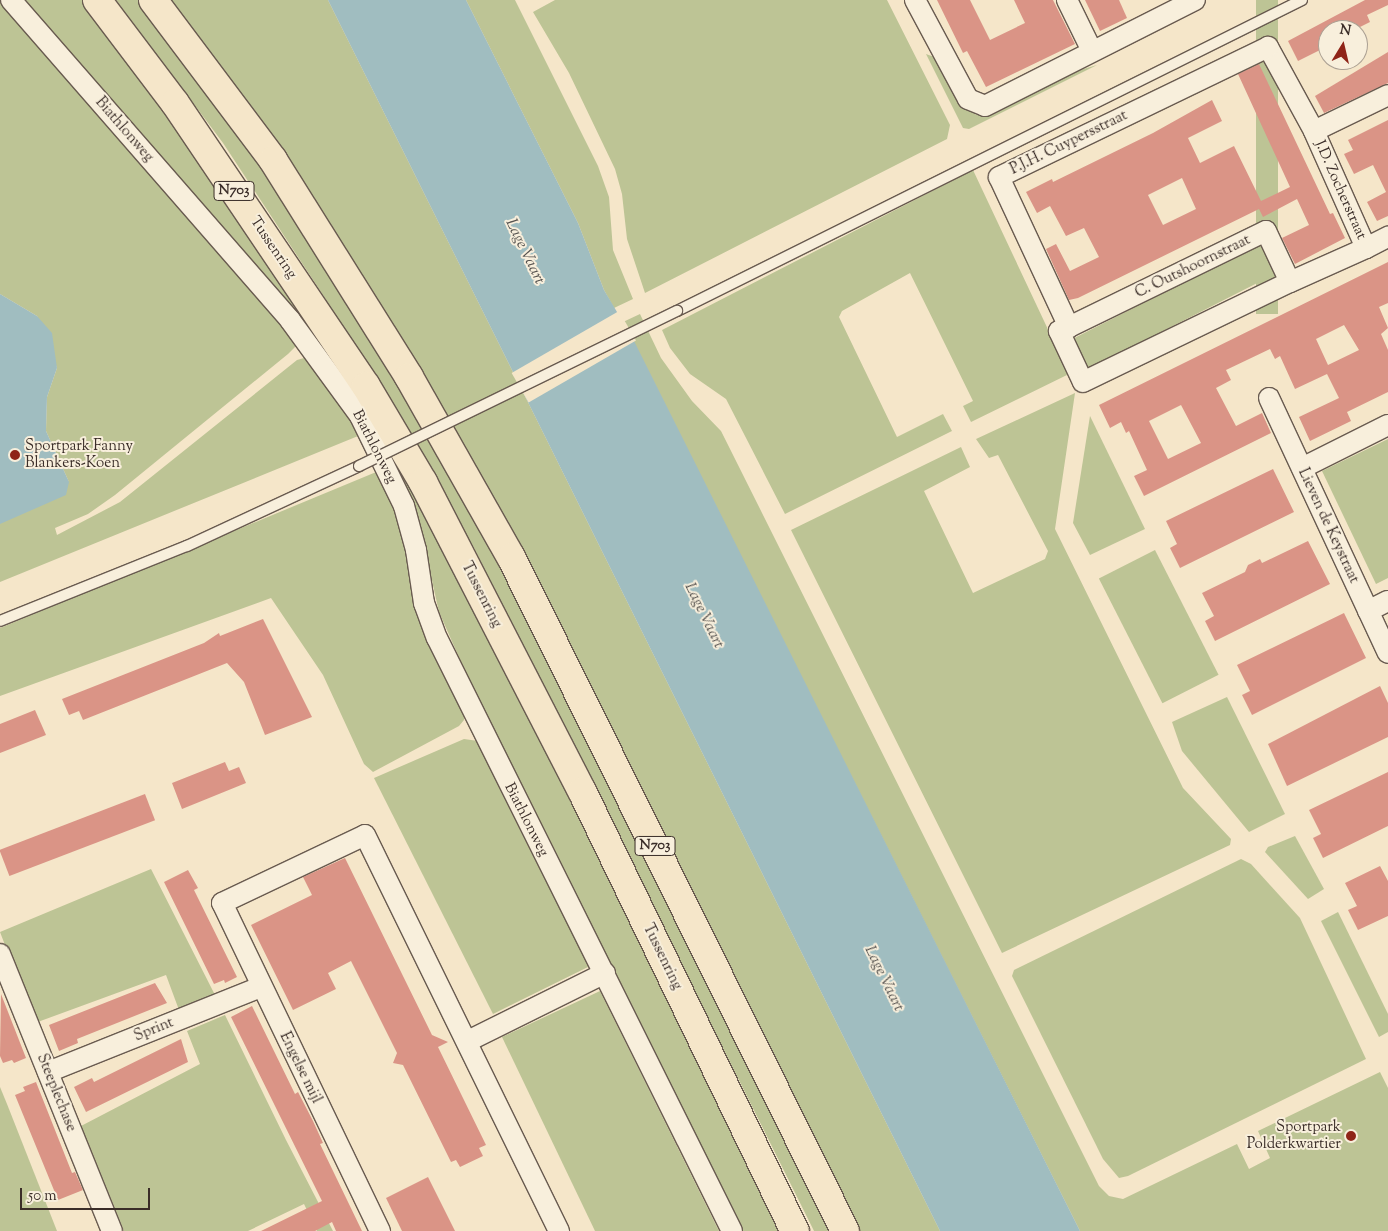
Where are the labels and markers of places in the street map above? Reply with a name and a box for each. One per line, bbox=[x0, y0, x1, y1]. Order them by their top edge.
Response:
place label: Sportpark Fanny Blankers-Koen bbox=[25, 437, 133, 472]
marker: Sportpark Fanny Blankers-Koen bbox=[9, 449, 21, 461]
place label: Sportpark Polderkwartier bbox=[1247, 1118, 1341, 1153]
marker: Sportpark Polderkwartier bbox=[1345, 1130, 1357, 1142]

